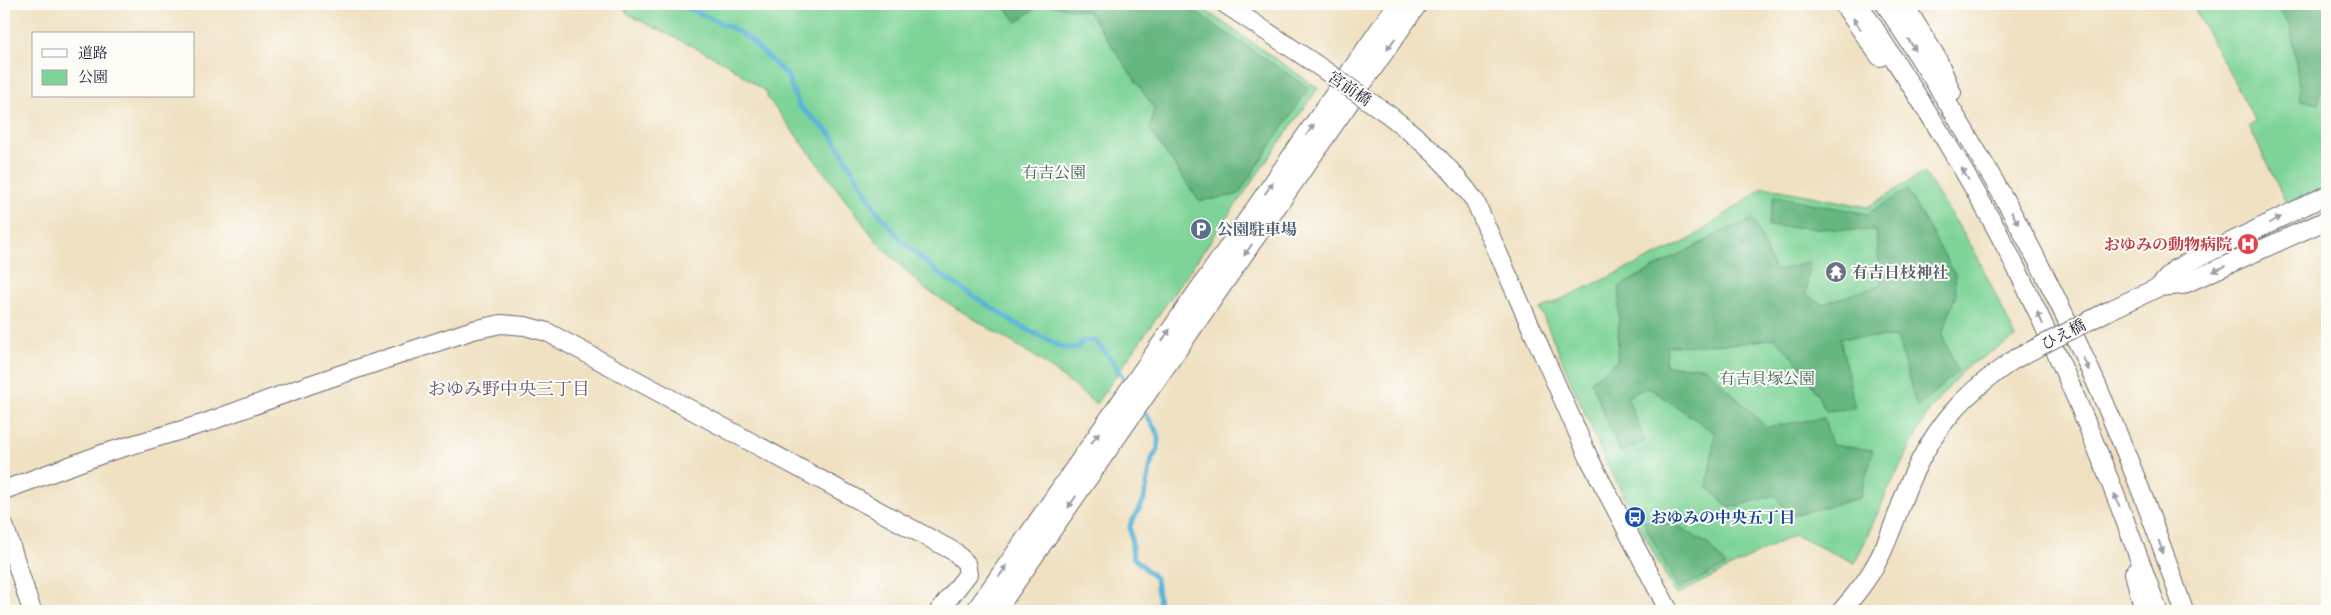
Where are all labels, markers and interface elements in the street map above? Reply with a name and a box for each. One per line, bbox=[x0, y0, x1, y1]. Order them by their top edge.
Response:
one-way arrow bbox=[1852, 17, 1861, 31]
legend bbox=[32, 32, 195, 98]
one-way arrow bbox=[1386, 37, 1396, 51]
one-way arrow bbox=[1907, 38, 1916, 52]
text: 道路 bbox=[78, 44, 108, 63]
street label: 宮前橋 bbox=[1324, 67, 1375, 111]
text: 公園 bbox=[78, 68, 108, 87]
one-way arrow bbox=[1305, 123, 1315, 137]
park label: 有吉公園 bbox=[1022, 163, 1086, 183]
one-way arrow bbox=[1960, 168, 1969, 181]
one-way arrow bbox=[1264, 181, 1274, 195]
one-way arrow bbox=[2010, 212, 2019, 225]
one-way arrow bbox=[2268, 216, 2283, 224]
parking icon: 公園駐車場 bbox=[1189, 217, 1213, 241]
place label: 公園駐車場 bbox=[1217, 220, 1297, 240]
hospital icon: おゆみの動物病院 bbox=[2236, 232, 2260, 256]
place label: おゆみの動物病院 bbox=[2104, 235, 2232, 255]
one-way arrow bbox=[1243, 243, 1253, 257]
temple icon: 有吉日枝神社 bbox=[1824, 260, 1848, 284]
place label: 有吉日枝神社 bbox=[1852, 263, 1948, 283]
one-way arrow bbox=[2212, 265, 2226, 273]
one-way arrow bbox=[2036, 311, 2044, 325]
street label: ひえ橋 bbox=[2038, 315, 2089, 355]
one-way arrow bbox=[1161, 328, 1171, 342]
one-way arrow bbox=[2082, 357, 2090, 371]
park label: 有吉貝塚公園 bbox=[1719, 369, 1815, 389]
district label: おゆみ野中央三丁目 bbox=[428, 378, 590, 401]
one-way arrow bbox=[1090, 431, 1100, 445]
one-way arrow bbox=[2113, 493, 2121, 507]
one-way arrow bbox=[1067, 495, 1077, 509]
bus stop icon: おゆみの中央五丁目 bbox=[1623, 505, 1647, 529]
place label: おゆみの中央五丁目 bbox=[1651, 508, 1795, 528]
one-way arrow bbox=[2157, 540, 2165, 555]
one-way arrow bbox=[998, 564, 1008, 578]

